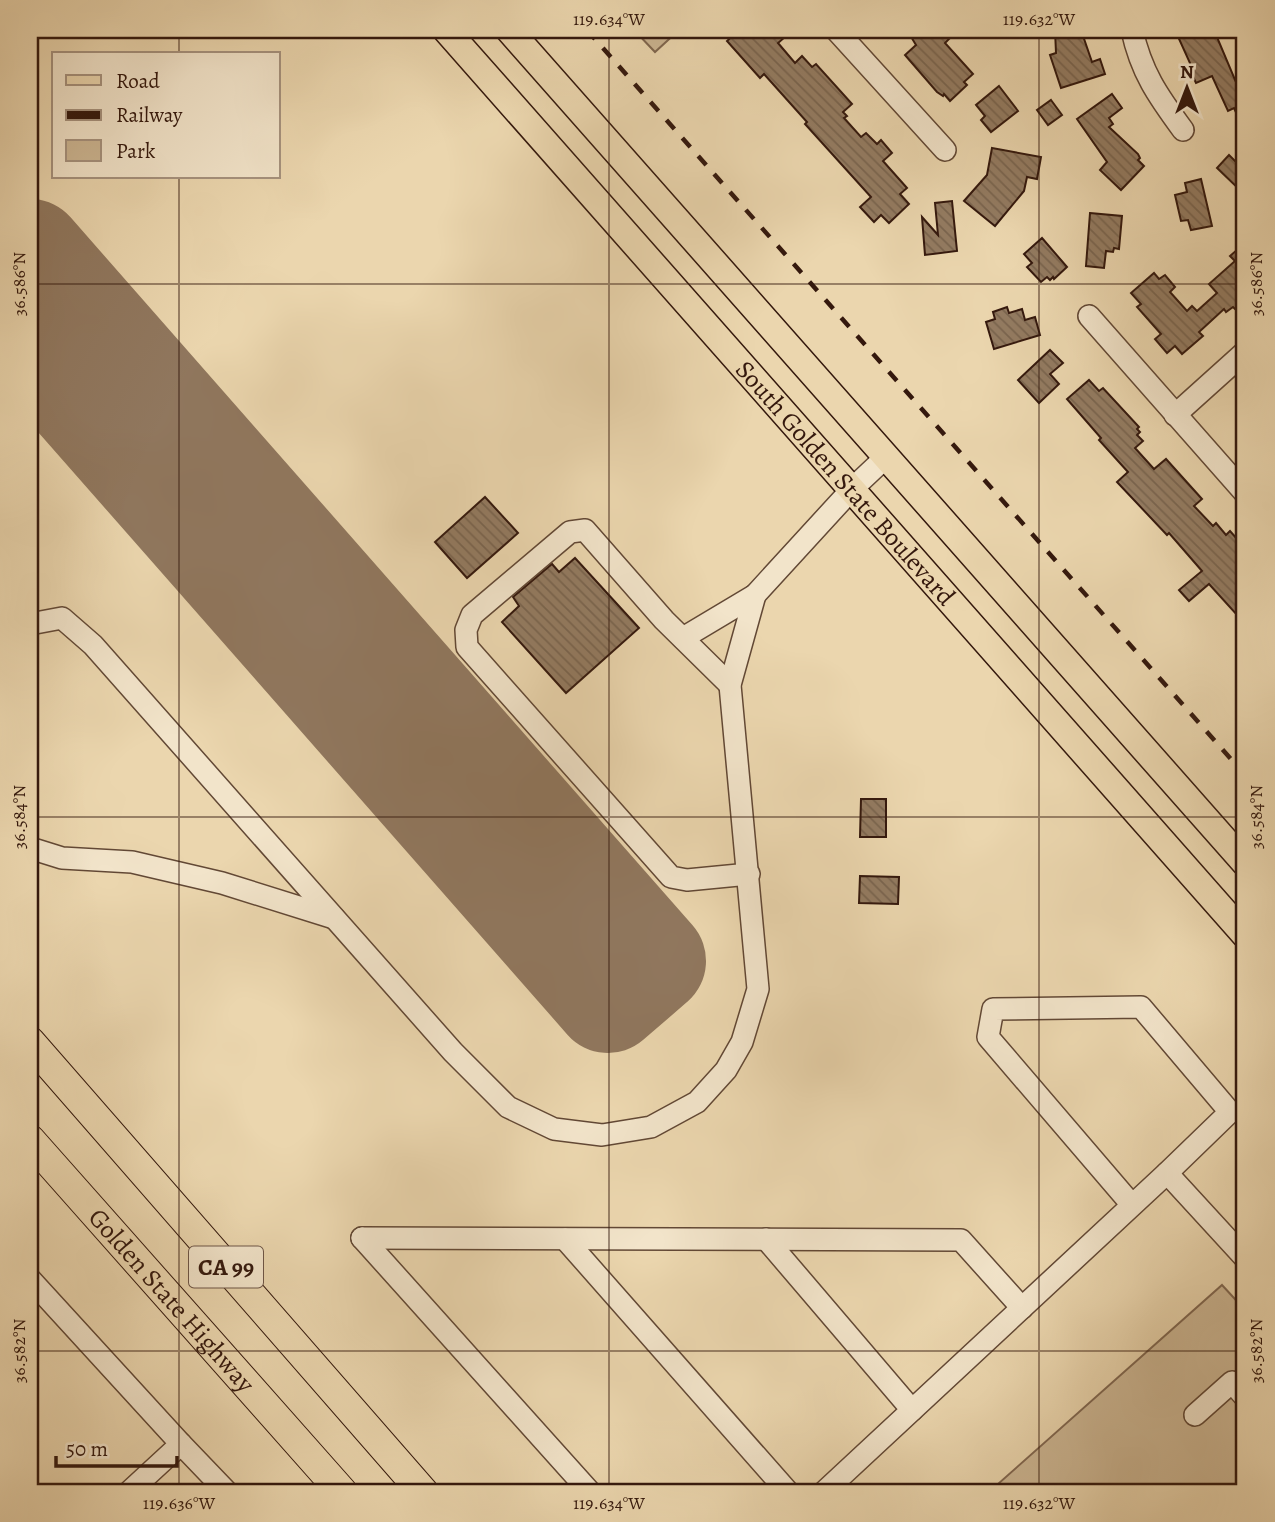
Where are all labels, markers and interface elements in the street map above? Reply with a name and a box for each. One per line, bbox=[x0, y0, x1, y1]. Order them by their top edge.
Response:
text: 119.634°W bbox=[573, 7, 645, 31]
text: 119.632°W bbox=[1003, 7, 1076, 31]
legend bbox=[52, 52, 280, 178]
north arrow bbox=[1152, 52, 1222, 122]
text: N bbox=[1180, 59, 1194, 85]
text: Road bbox=[116, 67, 160, 95]
text: Railway bbox=[116, 101, 183, 129]
text: Park bbox=[116, 137, 156, 165]
text: 36.586°N bbox=[7, 252, 31, 316]
text: 36.586°N bbox=[1244, 252, 1268, 316]
street label: South Golden State Boulevard bbox=[728, 353, 963, 613]
text: 36.584°N bbox=[7, 785, 31, 849]
text: 36.584°N bbox=[1244, 785, 1268, 849]
street label: Golden State Highway bbox=[80, 1201, 263, 1400]
road number: CA 99 bbox=[189, 1246, 263, 1288]
text: 36.582°N bbox=[7, 1319, 31, 1383]
text: 36.582°N bbox=[1244, 1319, 1268, 1383]
scale bar bbox=[56, 1424, 177, 1468]
text: 50 m bbox=[66, 1435, 108, 1463]
text: 119.636°W bbox=[143, 1491, 215, 1515]
text: 119.634°W bbox=[573, 1491, 645, 1515]
text: 119.632°W bbox=[1003, 1491, 1076, 1515]

